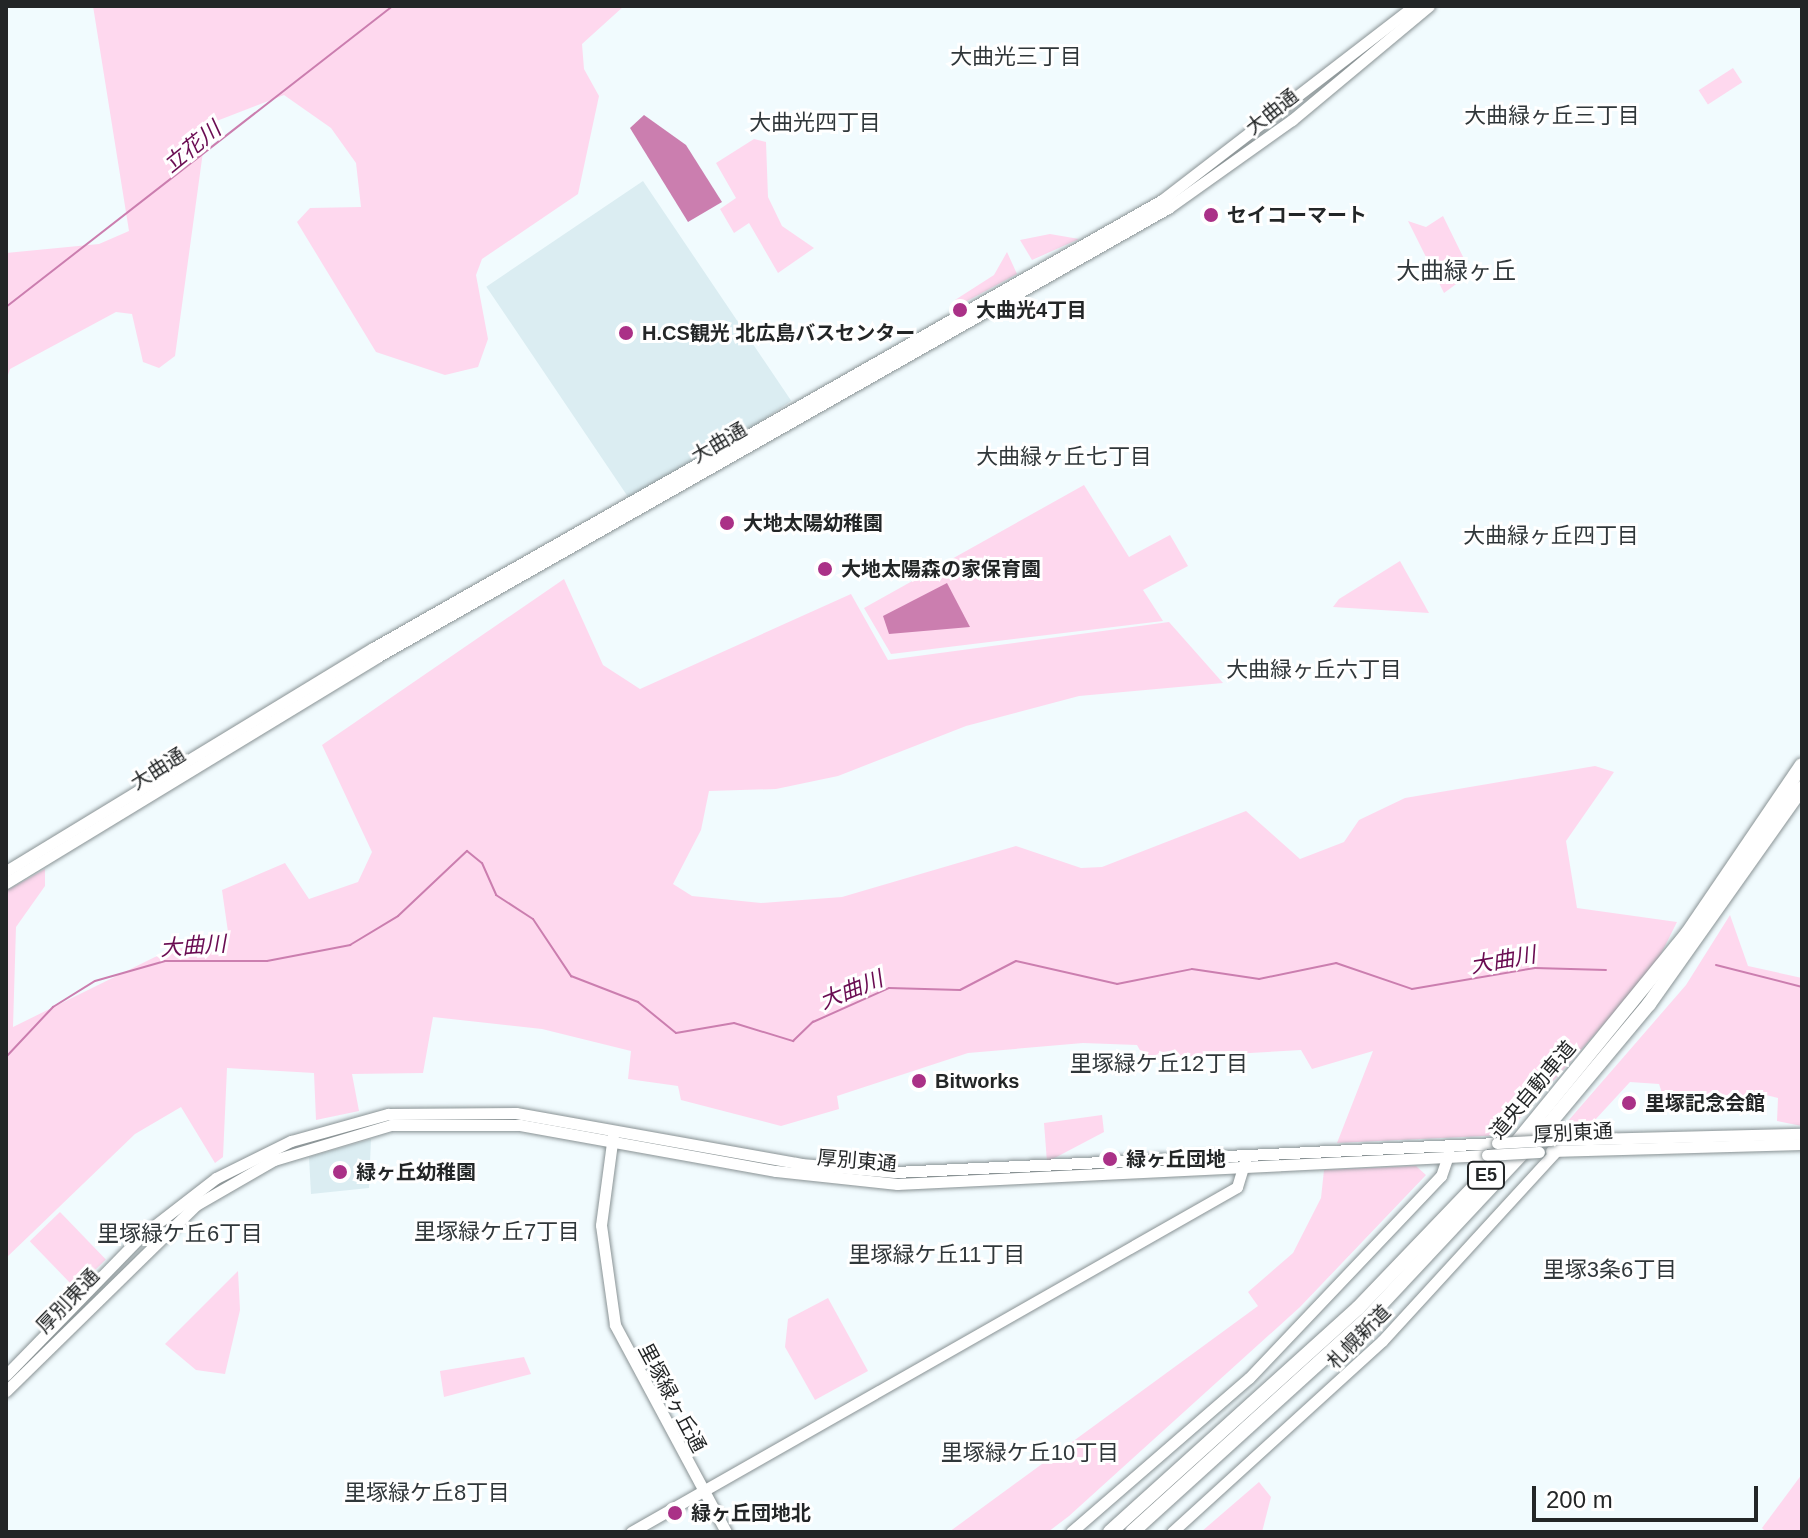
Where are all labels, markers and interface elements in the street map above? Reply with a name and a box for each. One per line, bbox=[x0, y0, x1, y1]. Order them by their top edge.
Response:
district label: 大曲光三丁目 bbox=[950, 44, 1082, 70]
street label: 大曲通 bbox=[1241, 84, 1303, 140]
district label: 大曲緑ヶ丘三丁目 bbox=[1464, 103, 1640, 129]
district label: 大曲光四丁目 bbox=[749, 110, 881, 136]
water label: 立花川 bbox=[158, 116, 226, 178]
place label: セイコーマート bbox=[1227, 203, 1367, 227]
marker: セイコーマート bbox=[1202, 206, 1220, 224]
district label: 大曲緑ヶ丘 bbox=[1396, 257, 1516, 285]
place label: 大曲光4丁目 bbox=[976, 298, 1087, 322]
marker: 大曲光4丁目 bbox=[951, 301, 969, 319]
place label: H.CS観光 北広島バスセンター bbox=[642, 321, 915, 345]
marker: H.CS観光 北広島バスセンター bbox=[617, 324, 635, 342]
street label: 大曲通 bbox=[687, 418, 751, 468]
district label: 大曲緑ヶ丘七丁目 bbox=[976, 444, 1152, 470]
place label: 大地太陽幼稚園 bbox=[743, 511, 883, 535]
marker: 大地太陽幼稚園 bbox=[718, 514, 736, 532]
district label: 大曲緑ヶ丘四丁目 bbox=[1463, 523, 1639, 549]
place label: 大地太陽森の家保育園 bbox=[841, 557, 1041, 581]
marker: 大地太陽森の家保育園 bbox=[816, 560, 834, 578]
district label: 大曲緑ヶ丘六丁目 bbox=[1226, 657, 1402, 683]
street label: 大曲通 bbox=[126, 743, 190, 795]
water label: 大曲川 bbox=[159, 931, 227, 961]
water label: 大曲川 bbox=[1468, 941, 1538, 979]
water label: 大曲川 bbox=[815, 965, 887, 1015]
street label: 道央自動車道 bbox=[1485, 1036, 1581, 1144]
district label: 里塚緑ケ丘12丁目 bbox=[1070, 1051, 1248, 1077]
place label: Bitworks bbox=[935, 1069, 1019, 1093]
marker: Bitworks bbox=[910, 1072, 928, 1090]
place label: 里塚記念会館 bbox=[1645, 1091, 1765, 1115]
marker: 里塚記念会館 bbox=[1620, 1094, 1638, 1112]
street label: 厚別東通 bbox=[1532, 1119, 1614, 1147]
street label: 厚別東通 bbox=[816, 1146, 898, 1176]
place label: 緑ヶ丘団地 bbox=[1126, 1147, 1226, 1171]
marker: 緑ヶ丘団地 bbox=[1101, 1150, 1119, 1168]
place label: 緑ヶ丘幼稚園 bbox=[356, 1160, 476, 1184]
road number: E5 bbox=[1466, 1161, 1506, 1189]
marker: 緑ヶ丘幼稚園 bbox=[331, 1163, 349, 1181]
district label: 里塚緑ケ丘7丁目 bbox=[414, 1219, 580, 1245]
district label: 里塚緑ケ丘6丁目 bbox=[97, 1221, 263, 1247]
district label: 里塚緑ケ丘11丁目 bbox=[849, 1242, 1025, 1268]
district label: 里塚3条6丁目 bbox=[1543, 1257, 1677, 1283]
street label: 厚別東通 bbox=[32, 1264, 104, 1338]
street label: 札幌新道 bbox=[1322, 1300, 1396, 1374]
street label: 里塚緑ヶ丘通 bbox=[633, 1339, 711, 1457]
district label: 里塚緑ケ丘10丁目 bbox=[941, 1440, 1119, 1466]
scale bar bbox=[1536, 1470, 1762, 1520]
district label: 里塚緑ケ丘8丁目 bbox=[344, 1480, 510, 1506]
text: 200 m bbox=[1546, 1486, 1613, 1513]
place label: 緑ヶ丘団地北 bbox=[691, 1501, 811, 1525]
marker: 緑ヶ丘団地北 bbox=[666, 1504, 684, 1522]

